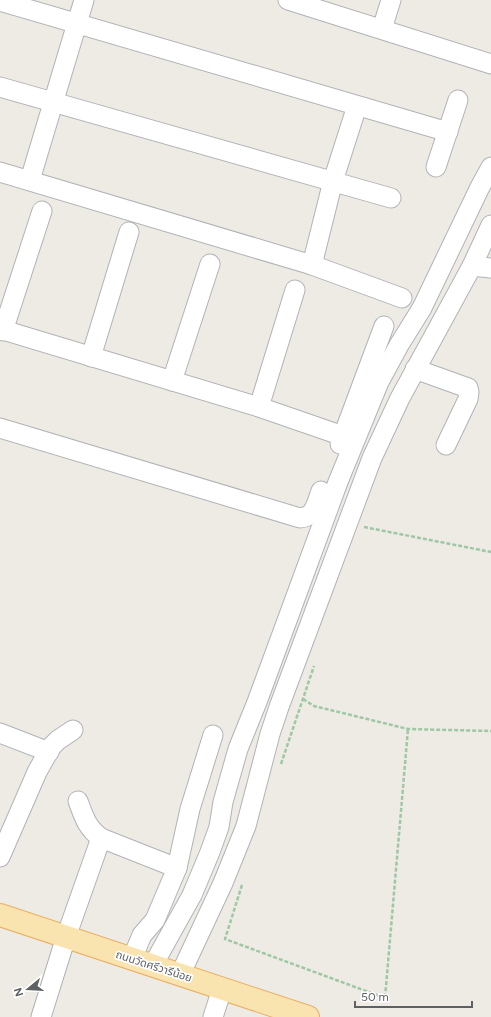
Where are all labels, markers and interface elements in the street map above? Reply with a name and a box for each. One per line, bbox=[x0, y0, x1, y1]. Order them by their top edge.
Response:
street label: ถนนวัดศรีวารีน้อย bbox=[114, 948, 194, 985]
north arrow bbox=[8, 969, 48, 1009]
scale bar bbox=[355, 983, 472, 1009]
text: N bbox=[11, 986, 26, 998]
text: 50 m bbox=[361, 990, 389, 1004]

